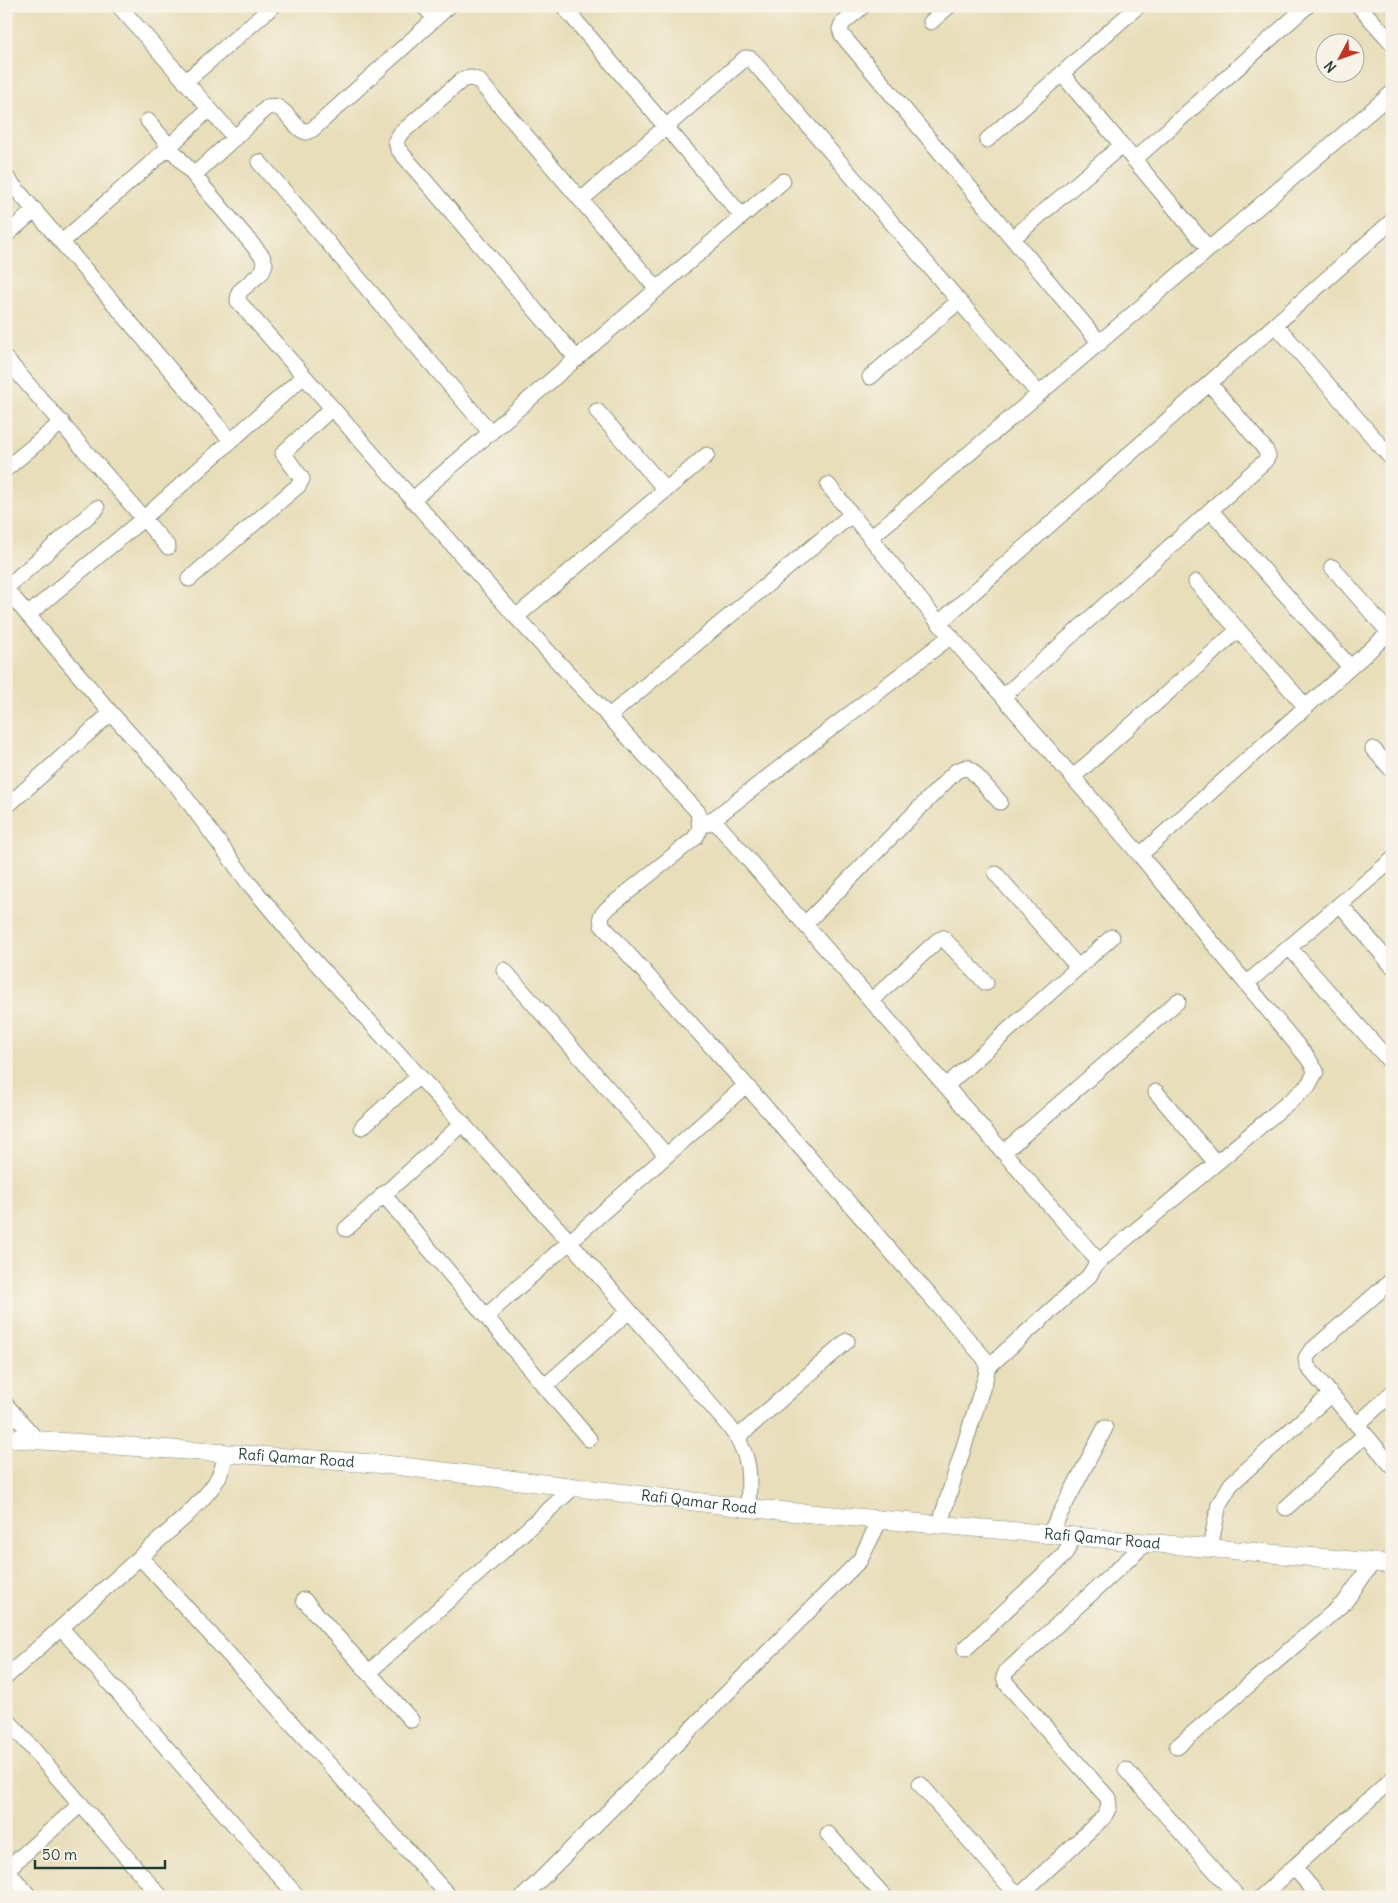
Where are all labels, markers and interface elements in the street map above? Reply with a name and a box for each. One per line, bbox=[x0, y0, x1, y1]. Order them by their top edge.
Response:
north arrow bbox=[1316, 32, 1366, 82]
text: N bbox=[1320, 57, 1340, 76]
street label: Rafi Qamar Road bbox=[238, 1444, 355, 1471]
street label: Rafi Qamar Road bbox=[640, 1485, 758, 1518]
street label: Rafi Qamar Road bbox=[1043, 1524, 1161, 1553]
scale bar bbox=[35, 1838, 165, 1870]
text: 50 m bbox=[42, 1845, 77, 1864]

